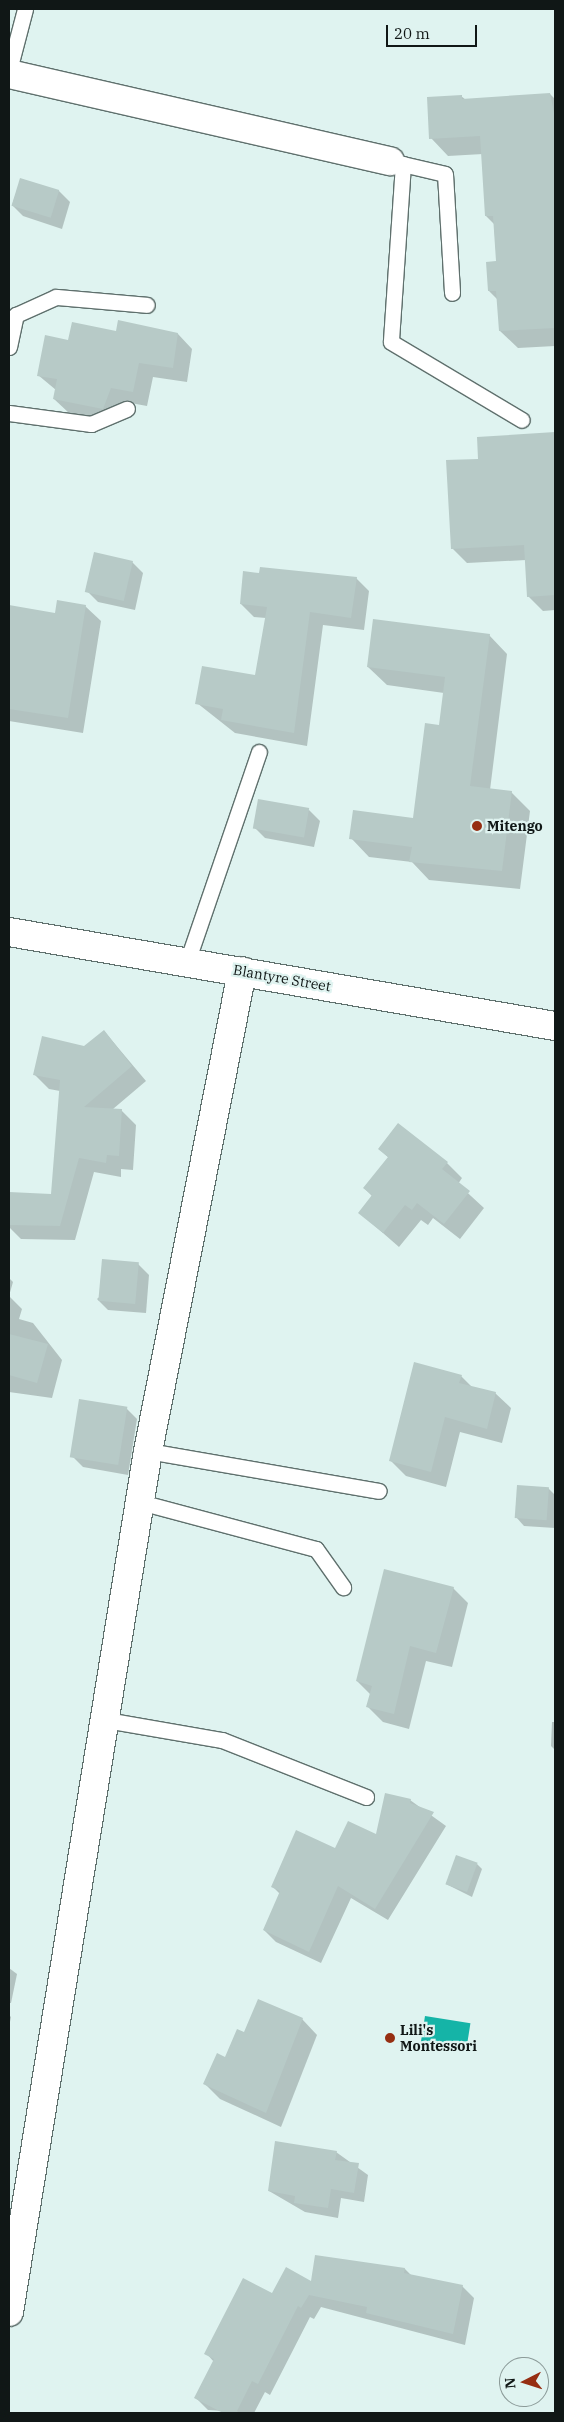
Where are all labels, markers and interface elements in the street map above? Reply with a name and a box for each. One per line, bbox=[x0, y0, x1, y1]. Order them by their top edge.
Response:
scale bar bbox=[389, 15, 480, 47]
text: 20 m bbox=[394, 24, 430, 43]
place label: Mitengo bbox=[487, 818, 543, 834]
marker: Mitengo bbox=[471, 820, 483, 832]
street label: Blantyre Street bbox=[232, 961, 332, 995]
place label: Lili's Montessori bbox=[400, 2022, 477, 2054]
marker: Lili's Montessori bbox=[384, 2032, 396, 2044]
north arrow bbox=[499, 2357, 549, 2407]
text: N bbox=[501, 2377, 520, 2390]

